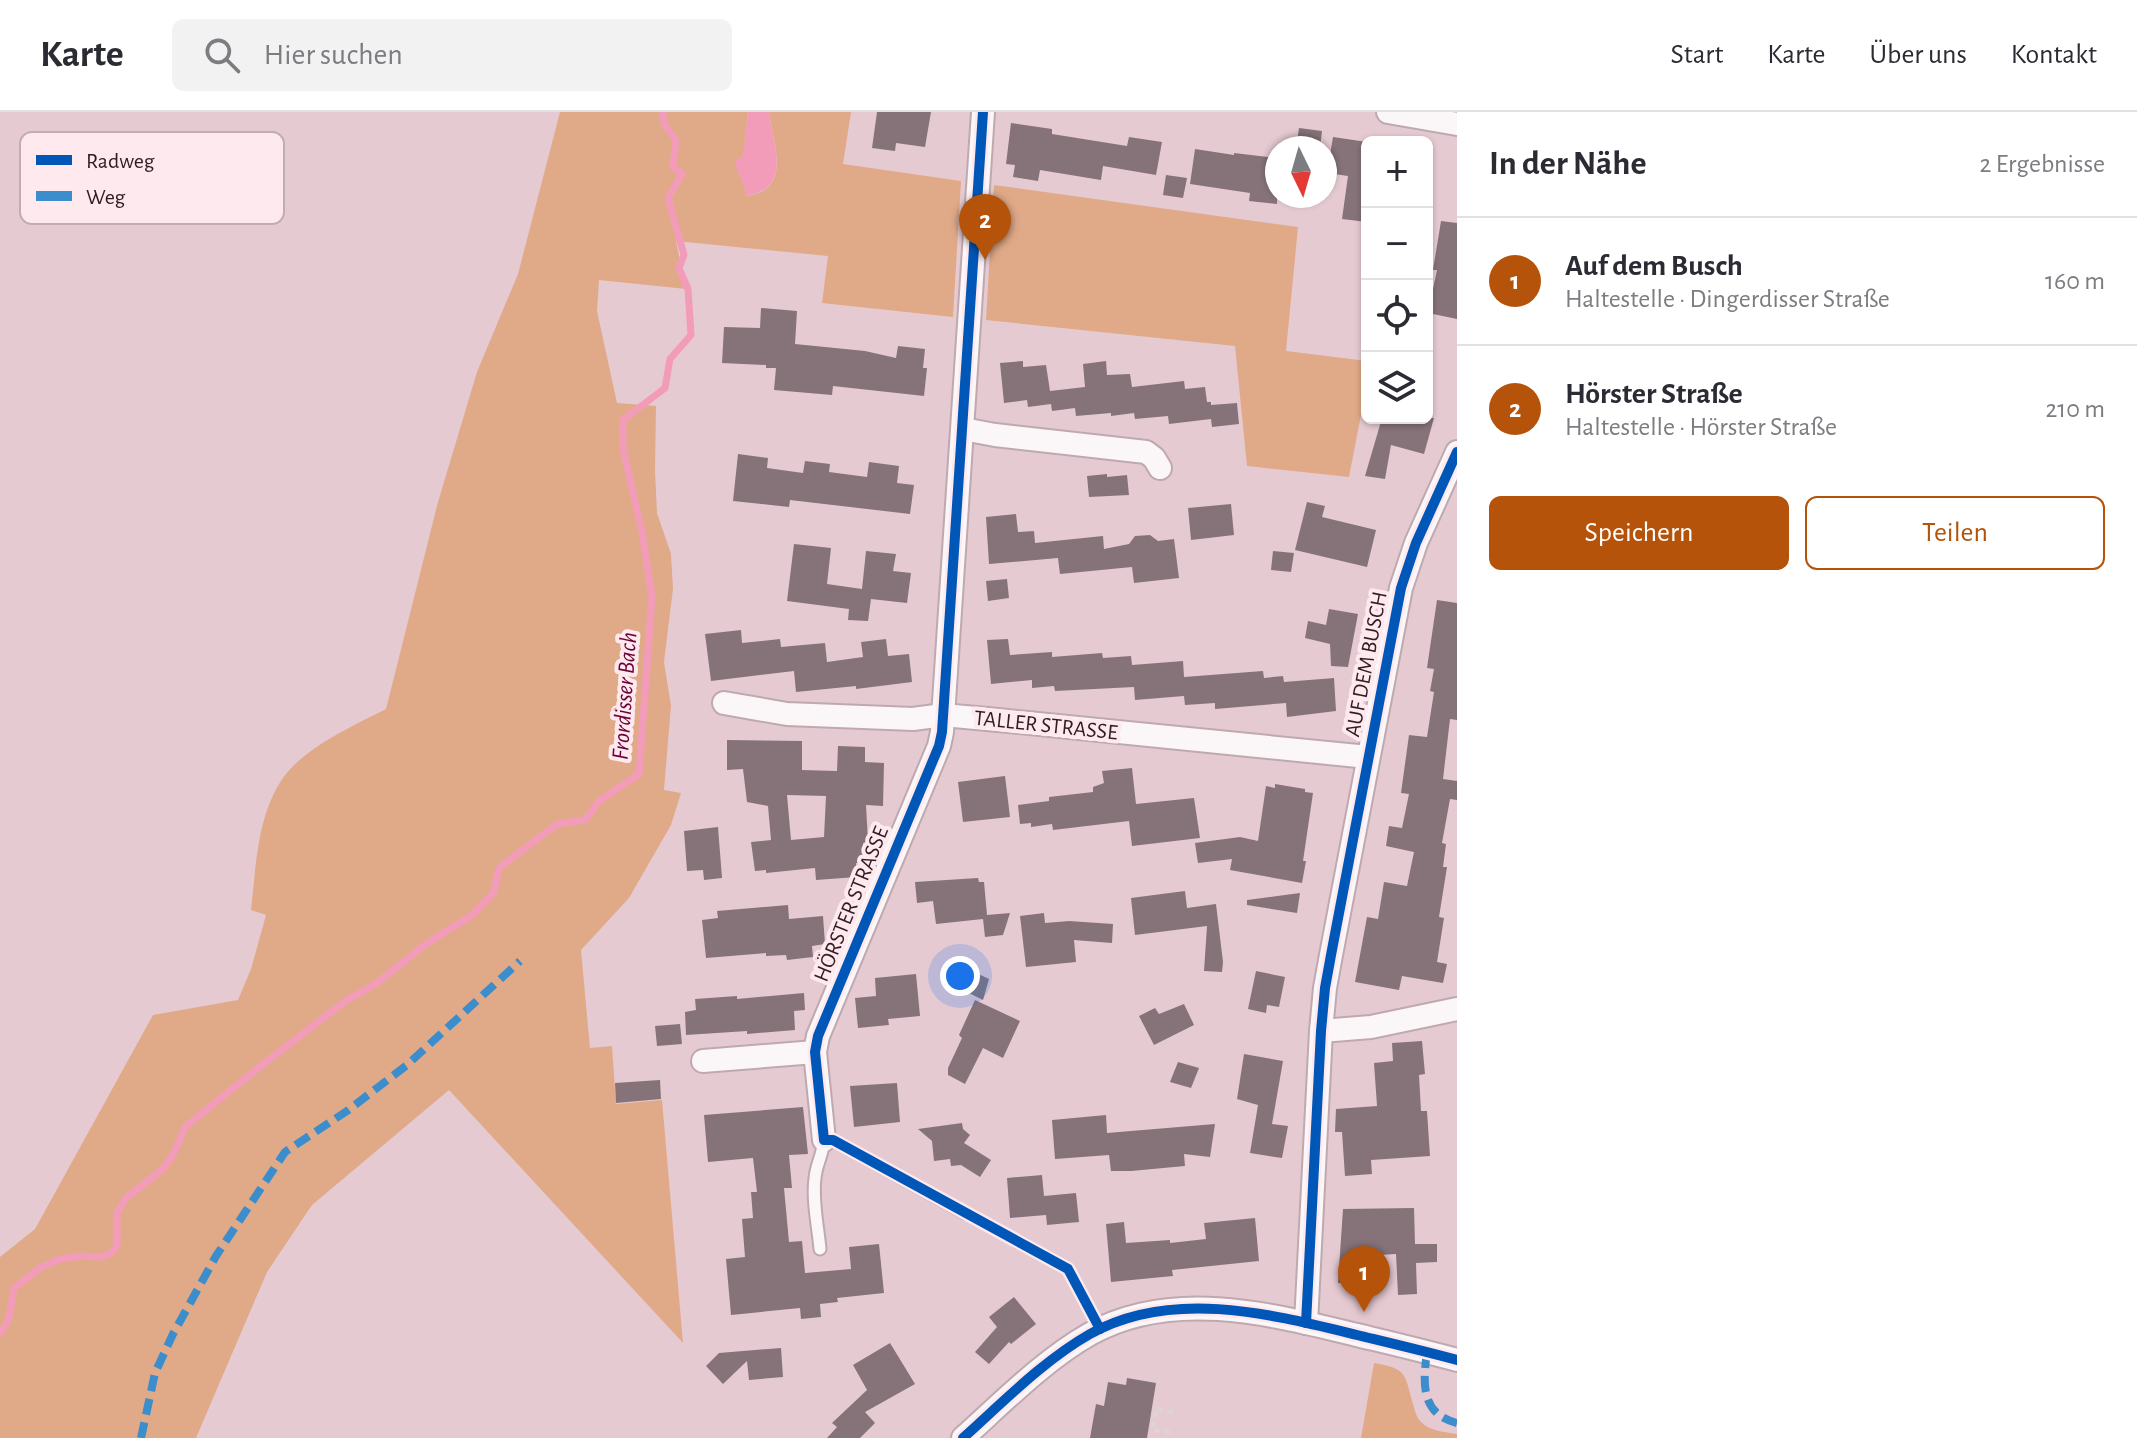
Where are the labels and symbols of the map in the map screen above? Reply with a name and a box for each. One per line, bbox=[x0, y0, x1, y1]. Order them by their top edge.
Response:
legend bbox=[20, 132, 284, 224]
north arrow bbox=[1265, 136, 1337, 208]
text: Radweg bbox=[86, 150, 155, 172]
text: Weg bbox=[86, 186, 126, 208]
pin: 2 bbox=[959, 194, 1011, 260]
street label: AUF DEM BUSCH bbox=[1341, 589, 1391, 739]
water label: Frordisser Bach bbox=[609, 631, 641, 761]
street label: TALLER STRASSE bbox=[973, 707, 1119, 744]
street label: HÖRSTER STRASSE bbox=[810, 823, 892, 985]
your location bbox=[940, 956, 980, 996]
pin: 1 bbox=[1338, 1246, 1390, 1312]

